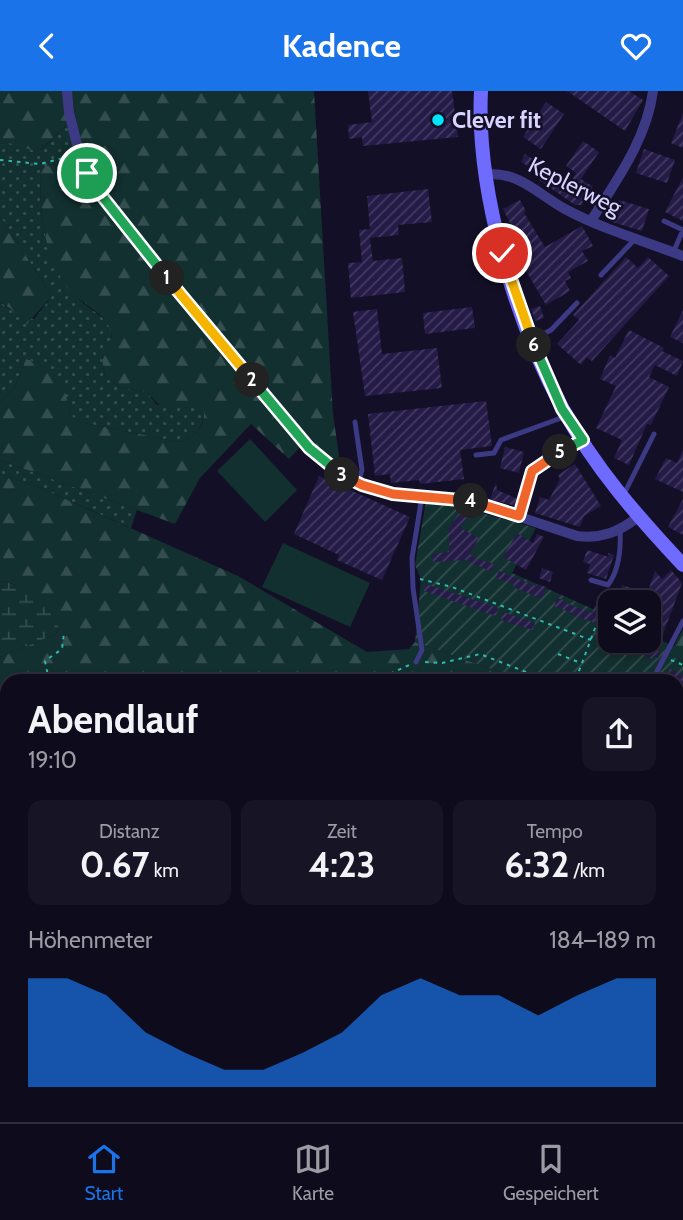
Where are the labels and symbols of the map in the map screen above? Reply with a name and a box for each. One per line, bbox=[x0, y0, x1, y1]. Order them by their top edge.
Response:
place label: Clever fit bbox=[452, 106, 541, 134]
marker: Clever fit bbox=[430, 112, 446, 128]
pin bbox=[57, 143, 117, 203]
street label: Keplerweg bbox=[524, 151, 627, 222]
pin bbox=[472, 223, 532, 283]
pin: 1 bbox=[150, 261, 184, 295]
pin: 6 bbox=[516, 327, 552, 363]
pin: 2 bbox=[234, 363, 270, 397]
pin: 5 bbox=[542, 435, 578, 469]
pin: 3 bbox=[324, 457, 360, 493]
pin: 4 bbox=[454, 483, 489, 519]

